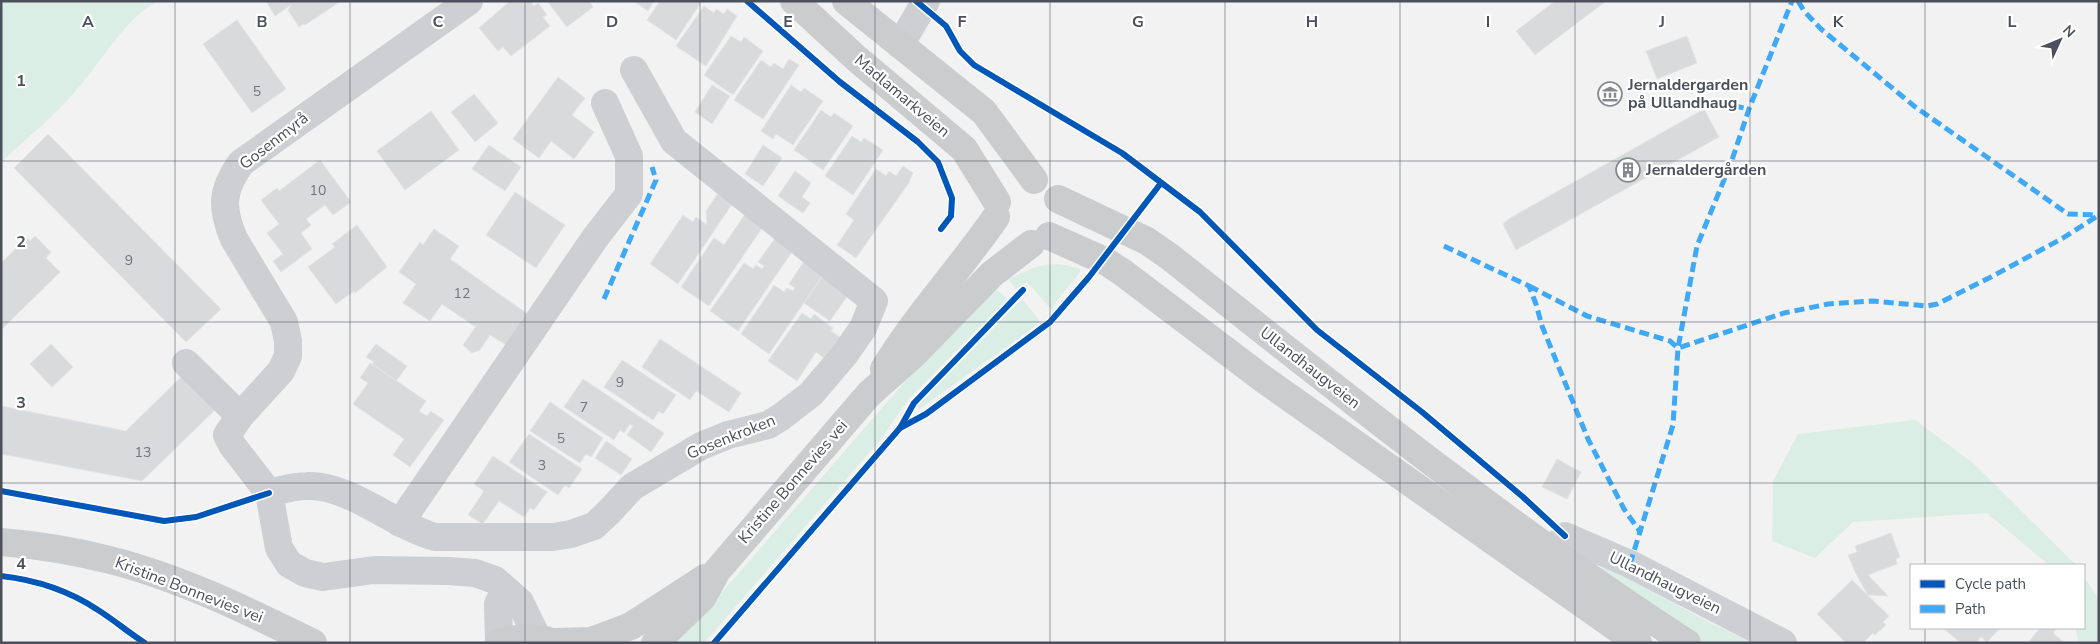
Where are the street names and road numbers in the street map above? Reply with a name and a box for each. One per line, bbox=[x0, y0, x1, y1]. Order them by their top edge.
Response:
street label: Madlamarkveien bbox=[850, 50, 954, 142]
street label: Gosenmyrå bbox=[235, 107, 313, 175]
street label: Ullandhaugveien bbox=[1255, 322, 1365, 414]
street label: Gosenkroken bbox=[683, 409, 779, 465]
street label: Kristine Bonnevies vei bbox=[733, 416, 853, 548]
street label: Ullandhaugveien bbox=[1605, 546, 1725, 620]
street label: Kristine Bonnevies vei bbox=[112, 552, 266, 628]

